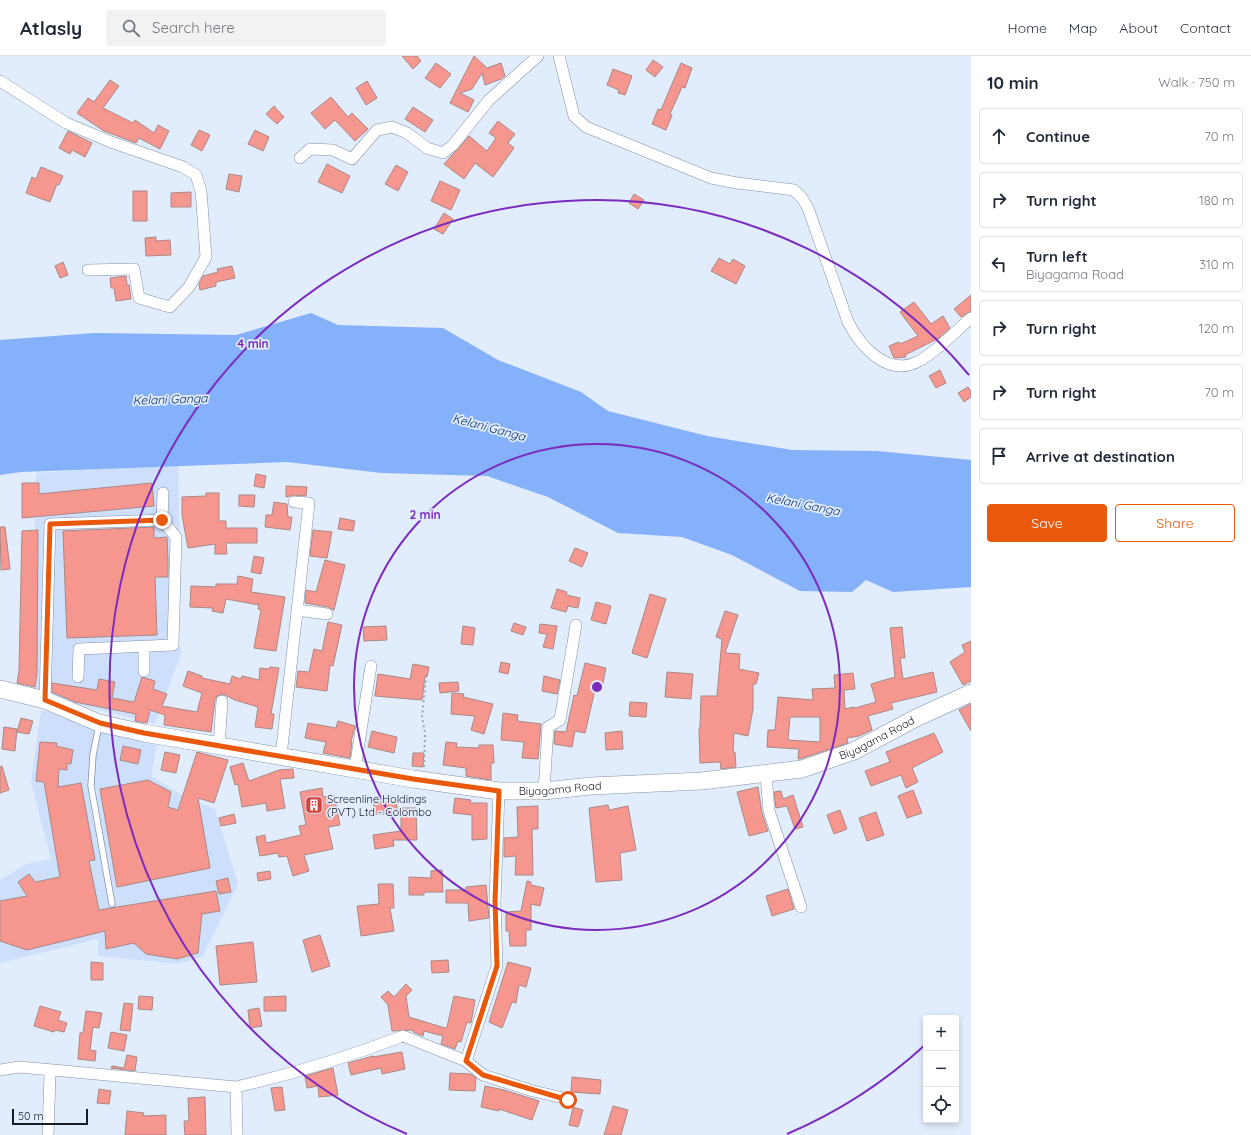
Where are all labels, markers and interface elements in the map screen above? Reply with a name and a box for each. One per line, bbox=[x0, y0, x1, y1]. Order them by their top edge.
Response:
search box bbox=[106, 10, 386, 46]
text: Atlasly bbox=[20, 16, 82, 40]
icon: search bbox=[120, 17, 142, 39]
text: Search here bbox=[152, 18, 235, 37]
text: Home bbox=[1008, 19, 1047, 37]
text: Map bbox=[1069, 19, 1097, 37]
text: About bbox=[1119, 19, 1158, 37]
text: Contact bbox=[1180, 19, 1231, 37]
text: 10 min bbox=[987, 72, 1039, 93]
text: Walk · 750 m bbox=[1158, 74, 1235, 90]
icon: ahead bbox=[988, 125, 1010, 147]
text: Continue bbox=[1026, 127, 1090, 146]
text: 70 m bbox=[1204, 128, 1234, 144]
icon: right bbox=[988, 189, 1010, 211]
text: Turn right bbox=[1026, 191, 1097, 210]
text: 180 m bbox=[1199, 192, 1234, 208]
text: Turn left bbox=[1026, 247, 1088, 266]
icon: left bbox=[988, 253, 1010, 275]
text: 310 m bbox=[1199, 256, 1234, 272]
text: Biyagama Road bbox=[1026, 266, 1124, 282]
icon: right bbox=[988, 317, 1010, 339]
text: Turn right bbox=[1026, 319, 1097, 338]
text: 120 m bbox=[1199, 320, 1234, 336]
text: 4 min bbox=[237, 336, 269, 351]
icon: right bbox=[988, 381, 1010, 403]
text: Turn right bbox=[1026, 383, 1097, 402]
text: 70 m bbox=[1204, 384, 1234, 400]
water label: Kelani Ganga bbox=[132, 390, 208, 408]
water label: Kelani Ganga bbox=[451, 410, 528, 444]
icon: arrive bbox=[988, 445, 1010, 467]
text: Arrive at destination bbox=[1026, 447, 1175, 466]
water label: Kelani Ganga bbox=[765, 489, 842, 519]
button: Save bbox=[987, 504, 1107, 542]
button: Share bbox=[1115, 504, 1235, 542]
text: 2 min bbox=[409, 507, 441, 522]
route end bbox=[153, 511, 171, 529]
centre of rings bbox=[590, 680, 604, 694]
street label: Biyagama Road bbox=[837, 713, 917, 763]
street label: Biyagama Road bbox=[519, 779, 602, 798]
place label: Screenline Holdings (PVT) Ltd - Colombo bbox=[327, 792, 432, 819]
building icon: Screenline Holdings (PVT) Ltd - Colombo bbox=[304, 795, 324, 815]
map controls bbox=[923, 1015, 959, 1123]
button: + bbox=[923, 1015, 959, 1051]
button: − bbox=[923, 1051, 959, 1087]
button: locate bbox=[923, 1087, 959, 1123]
route start bbox=[559, 1091, 577, 1109]
scale bar bbox=[12, 1107, 88, 1126]
text: 50 m bbox=[18, 1109, 44, 1123]

